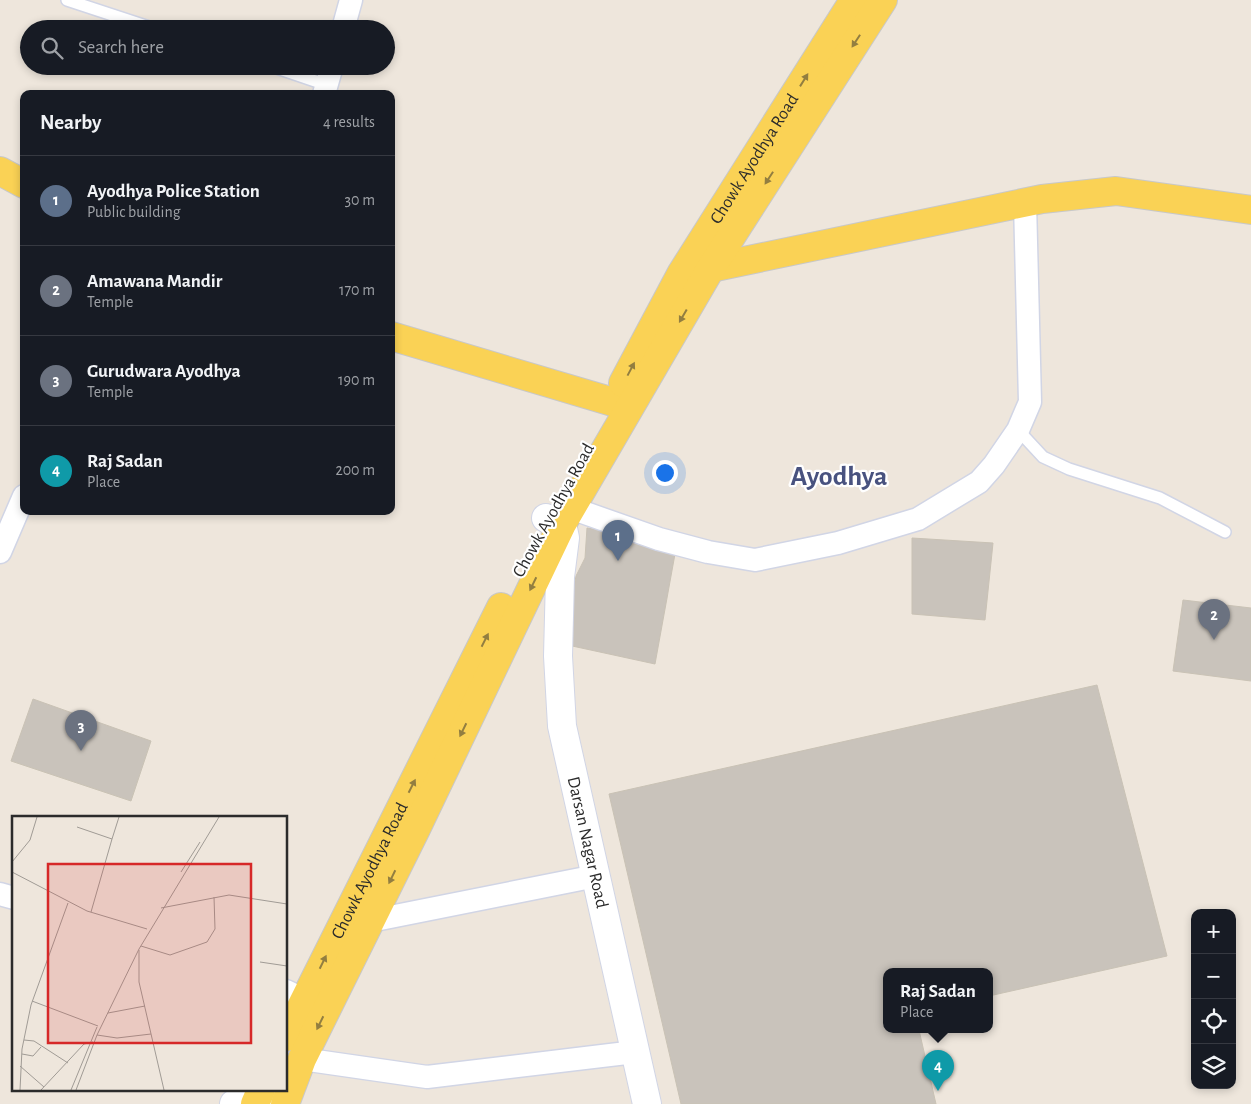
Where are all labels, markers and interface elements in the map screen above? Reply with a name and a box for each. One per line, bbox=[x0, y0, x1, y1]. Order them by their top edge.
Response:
search box bbox=[20, 20, 395, 75]
icon: search bbox=[38, 34, 66, 62]
one-way arrow bbox=[852, 34, 861, 48]
text: Search here bbox=[78, 38, 164, 57]
one-way arrow bbox=[799, 73, 808, 86]
street label: Chowk Ayodhya Road bbox=[707, 91, 802, 227]
text: Nearby bbox=[40, 112, 101, 133]
text: 4 results bbox=[323, 114, 375, 130]
one-way arrow bbox=[764, 171, 773, 184]
text: Ayodhya Police Station bbox=[87, 182, 260, 201]
text: 1 bbox=[53, 192, 59, 208]
text: 30 m bbox=[345, 192, 375, 208]
text: Public building bbox=[87, 204, 181, 220]
text: Amawana Mandir bbox=[87, 272, 222, 291]
text: 2 bbox=[52, 282, 60, 298]
text: 170 m bbox=[339, 282, 375, 298]
text: Temple bbox=[87, 294, 133, 310]
one-way arrow bbox=[679, 308, 687, 323]
text: Gurudwara Ayodhya bbox=[87, 362, 241, 381]
one-way arrow bbox=[626, 362, 635, 376]
text: 3 bbox=[53, 372, 59, 388]
text: 190 m bbox=[338, 372, 375, 388]
text: Temple bbox=[87, 384, 133, 400]
street label: Chowk Ayodhya Road bbox=[510, 441, 598, 580]
text: Raj Sadan bbox=[87, 452, 163, 471]
your location bbox=[652, 460, 678, 486]
text: 4 bbox=[52, 462, 60, 478]
text: 200 m bbox=[335, 462, 375, 478]
district label: Ayodhya bbox=[791, 463, 888, 491]
text: Place bbox=[87, 474, 120, 490]
pin: 1 bbox=[602, 520, 634, 561]
one-way arrow bbox=[529, 577, 537, 591]
pin: 2 bbox=[1198, 599, 1230, 640]
one-way arrow bbox=[480, 633, 489, 648]
pin: 3 bbox=[65, 710, 97, 751]
one-way arrow bbox=[459, 723, 467, 738]
street label: Darsan Nagar Road bbox=[564, 775, 611, 910]
one-way arrow bbox=[407, 778, 416, 793]
street label: Chowk Ayodhya Road bbox=[328, 800, 412, 942]
inset map bbox=[12, 816, 288, 1092]
one-way arrow bbox=[388, 870, 396, 884]
map controls bbox=[1191, 909, 1236, 1089]
button: + bbox=[1191, 909, 1236, 954]
button: − bbox=[1191, 954, 1236, 999]
one-way arrow bbox=[319, 955, 327, 969]
popup bbox=[883, 968, 993, 1033]
text: Raj Sadan bbox=[900, 982, 976, 1001]
button: locate bbox=[1191, 999, 1236, 1044]
text: Place bbox=[900, 1004, 933, 1020]
one-way arrow bbox=[316, 1015, 325, 1030]
button: layers bbox=[1191, 1044, 1236, 1089]
pin: 4 bbox=[922, 1050, 954, 1091]

